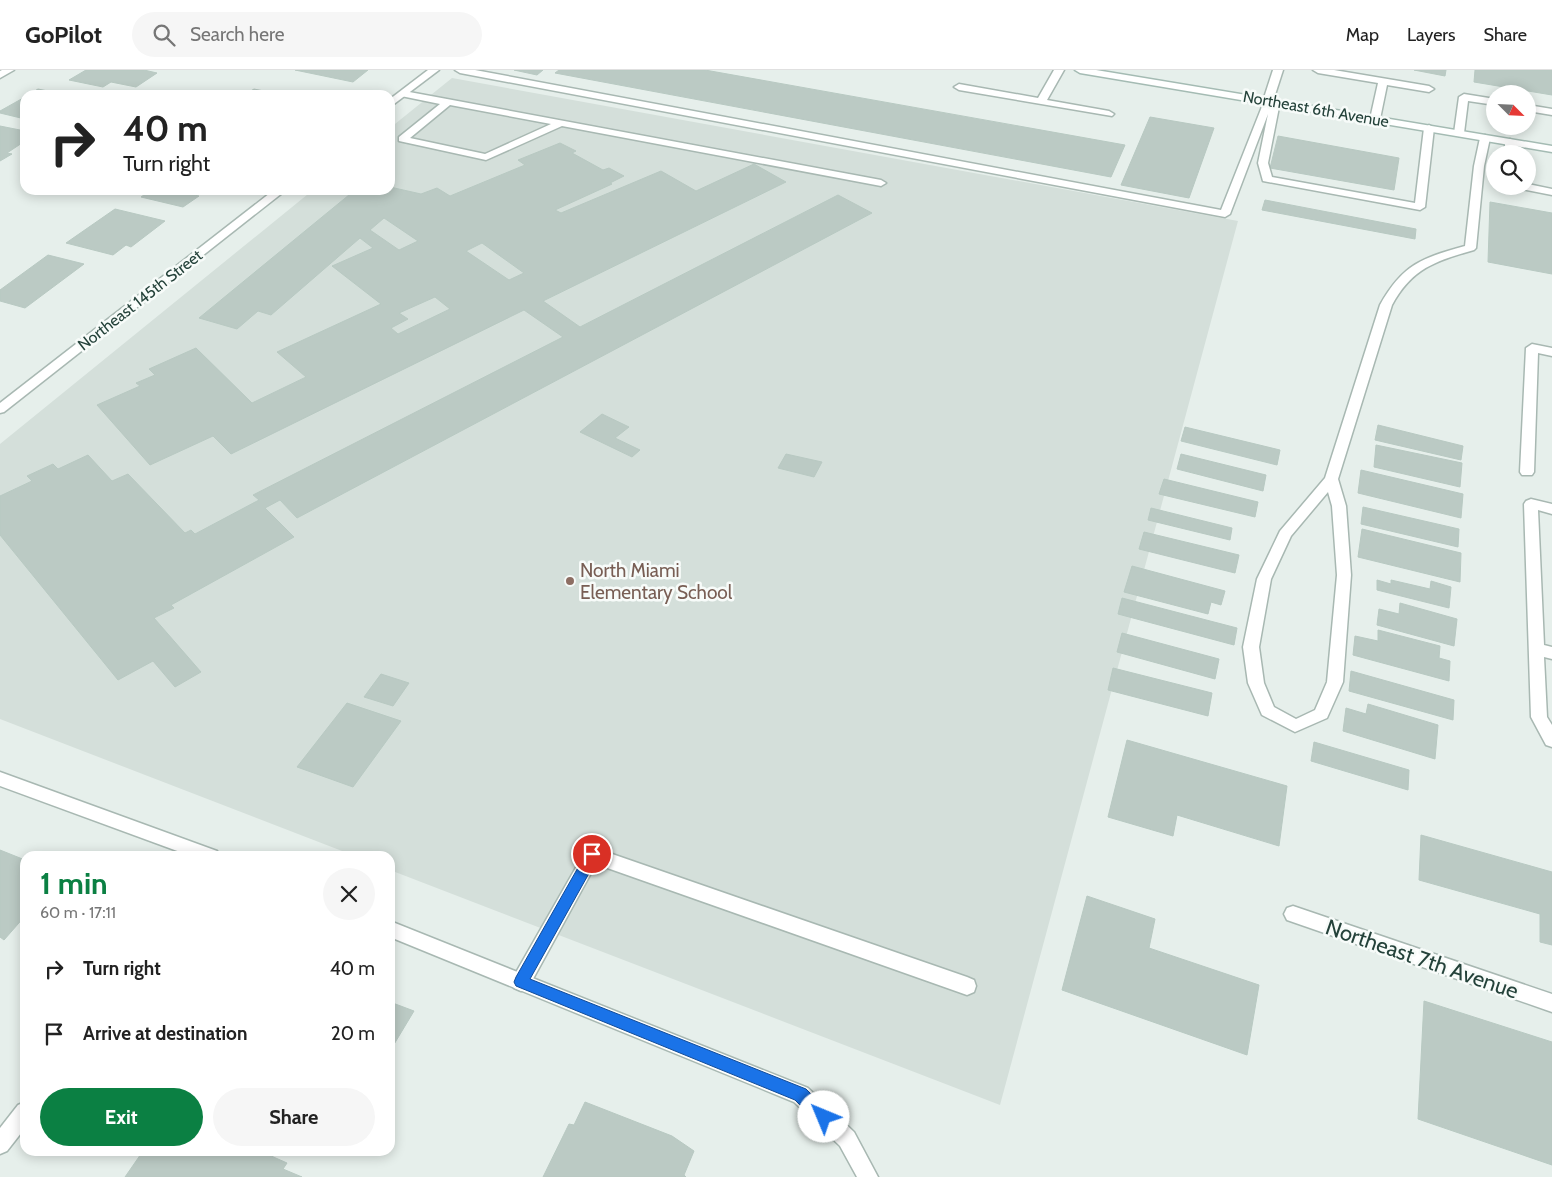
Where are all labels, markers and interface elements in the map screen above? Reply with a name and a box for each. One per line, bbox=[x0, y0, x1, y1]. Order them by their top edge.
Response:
search box bbox=[132, 12, 482, 57]
text: GoPilot bbox=[25, 20, 102, 49]
icon: search bbox=[150, 21, 178, 49]
text: Search here bbox=[190, 23, 284, 46]
text: Map bbox=[1346, 24, 1379, 46]
text: Layers bbox=[1407, 24, 1456, 46]
text: Share bbox=[1484, 24, 1527, 46]
north arrow bbox=[1486, 85, 1536, 135]
map controls bbox=[1486, 85, 1536, 195]
street label: Northeast 6th Avenue bbox=[1242, 87, 1390, 131]
text: 40 m bbox=[123, 107, 208, 150]
icon: right bbox=[40, 110, 105, 175]
button: search bbox=[1486, 145, 1536, 195]
text: Turn right bbox=[123, 150, 210, 177]
street label: Northeast 145th Street bbox=[74, 245, 206, 354]
place label: North Miami Elementary School bbox=[580, 559, 733, 604]
marker: North Miami Elementary School bbox=[564, 575, 576, 587]
pin bbox=[571, 833, 613, 875]
icon: arrive bbox=[578, 840, 606, 868]
text: 1 min bbox=[40, 865, 108, 902]
button: close bbox=[323, 868, 375, 920]
text: 60 m · 17:11 bbox=[40, 903, 116, 922]
street label: Northeast 7th Avenue bbox=[1322, 913, 1522, 1005]
icon: right bbox=[40, 955, 68, 983]
text: Turn right bbox=[83, 957, 161, 980]
text: 40 m bbox=[330, 957, 375, 980]
icon: arrive bbox=[40, 1020, 68, 1048]
text: Arrive at destination bbox=[83, 1022, 247, 1045]
text: 20 m bbox=[331, 1022, 375, 1045]
button: Exit bbox=[40, 1088, 203, 1146]
button: Share bbox=[213, 1088, 375, 1146]
position arrow bbox=[797, 1090, 849, 1142]

